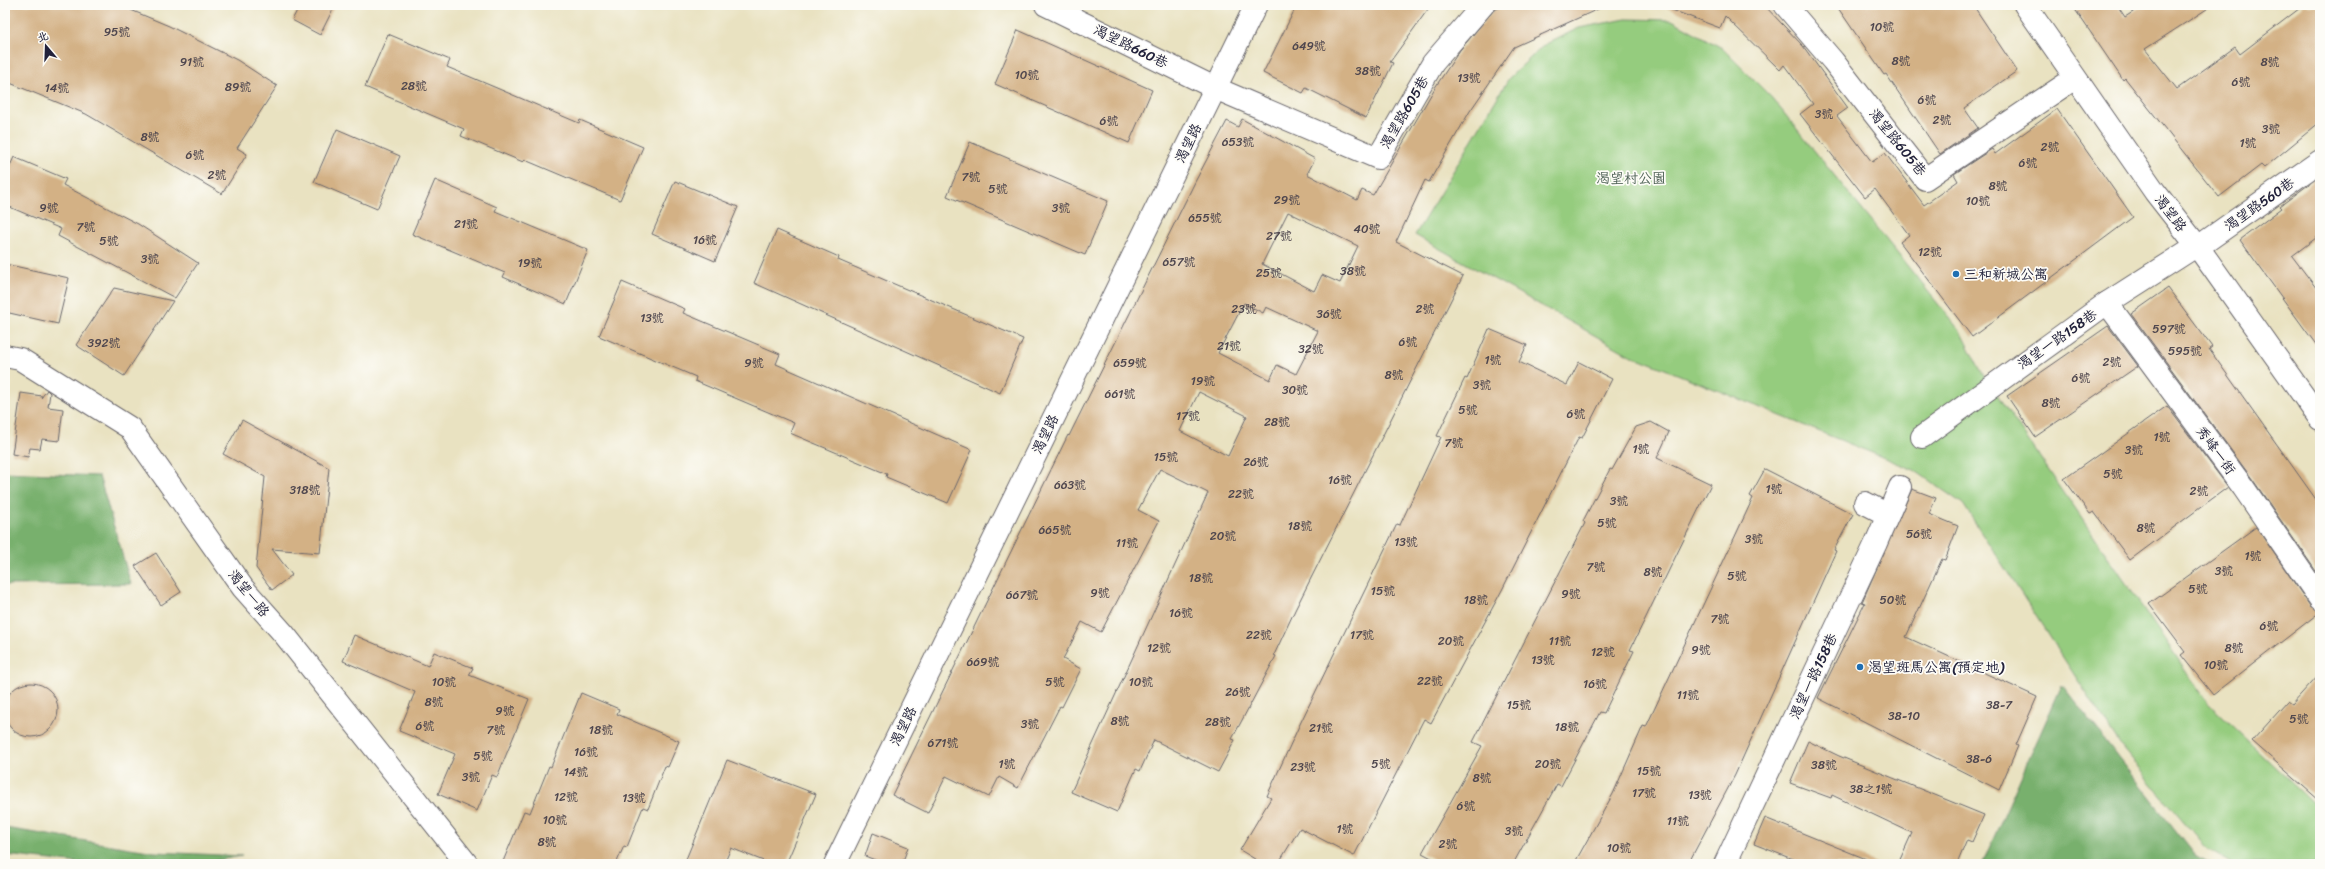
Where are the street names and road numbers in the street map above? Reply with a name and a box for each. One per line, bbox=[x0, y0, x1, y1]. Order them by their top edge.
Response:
street label: 渴望路660巷 bbox=[1089, 18, 1173, 76]
street label: 渴望路605巷 bbox=[1373, 70, 1436, 154]
street label: 渴望路605巷 bbox=[1862, 103, 1934, 183]
street label: 渴望路 bbox=[1168, 119, 1209, 168]
street label: 渴望路560巷 bbox=[2219, 170, 2301, 238]
street label: 渴望路 bbox=[2148, 189, 2193, 238]
street label: 渴望一路158巷 bbox=[2012, 302, 2103, 376]
street label: 渴望路 bbox=[1025, 410, 1066, 459]
street label: 秀峰一街 bbox=[2189, 420, 2242, 480]
street label: 渴望一路 bbox=[221, 564, 276, 623]
street label: 渴望一路158巷 bbox=[1782, 628, 1845, 724]
street label: 渴望路 bbox=[883, 702, 924, 751]

